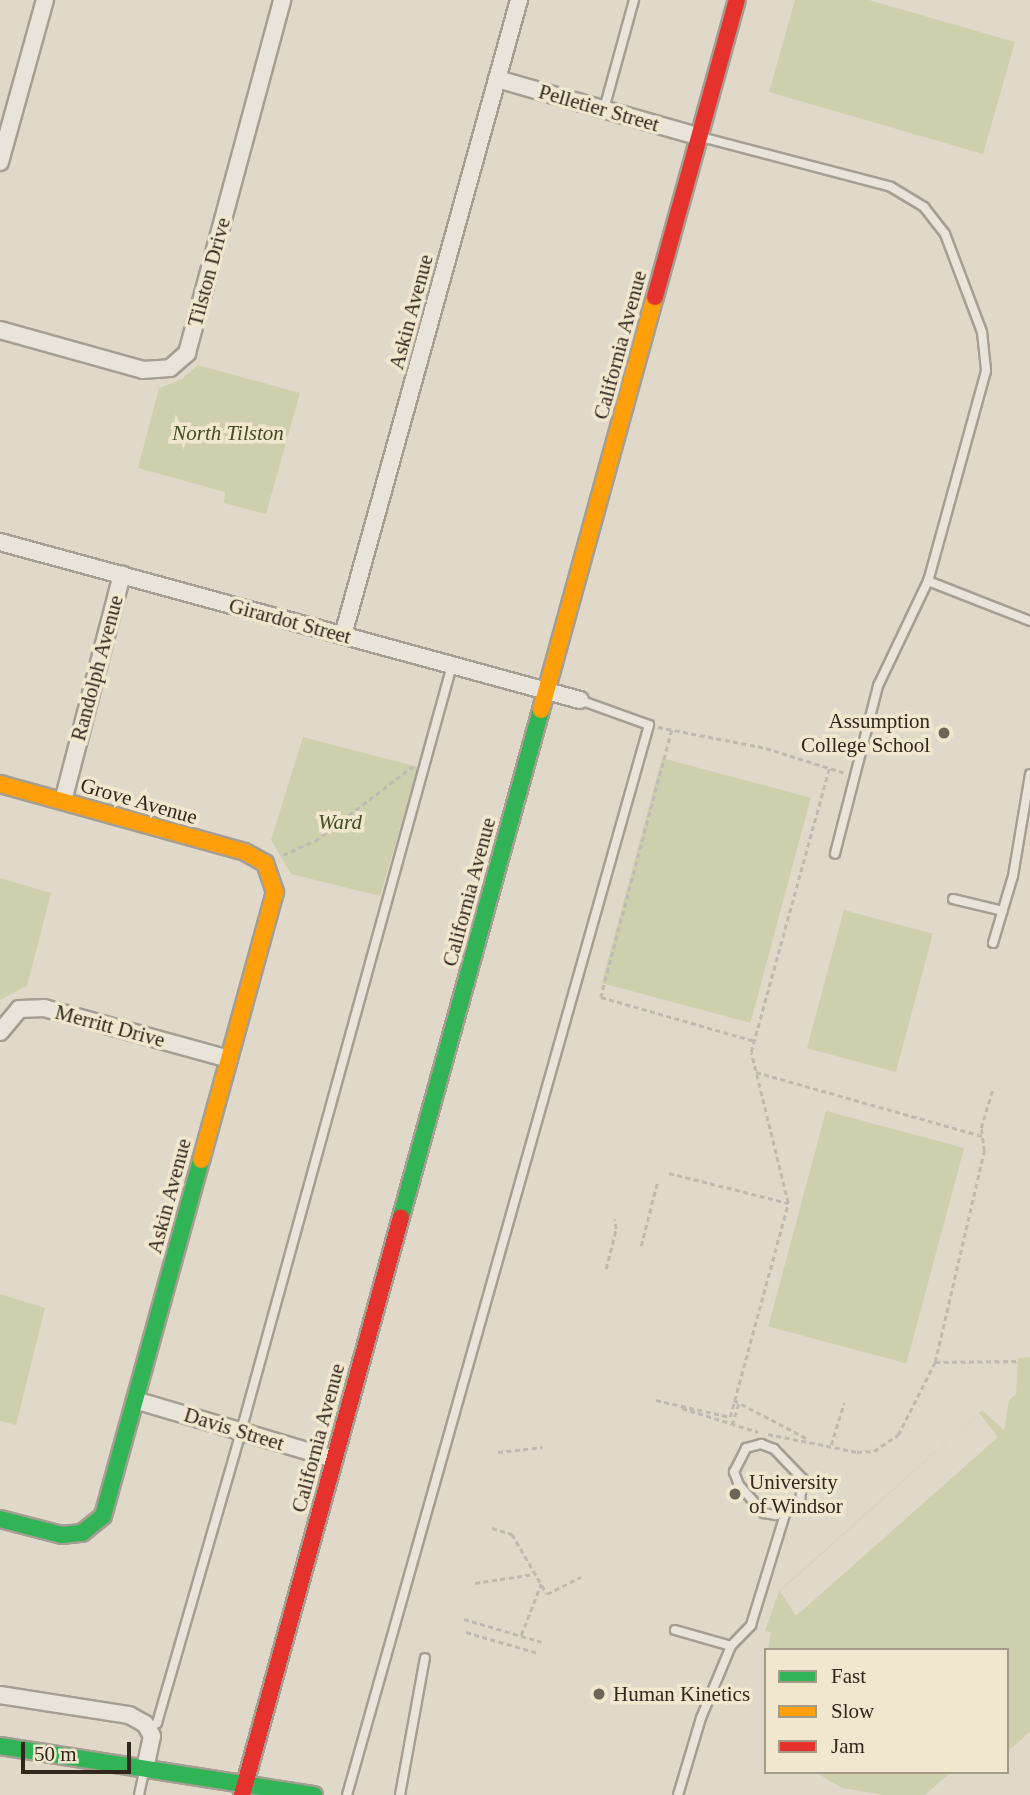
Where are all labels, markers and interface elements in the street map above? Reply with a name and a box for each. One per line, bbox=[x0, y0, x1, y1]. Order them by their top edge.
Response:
street label: Pelletier Street bbox=[536, 79, 662, 137]
street label: Tilston Drive bbox=[182, 215, 236, 329]
street label: Askin Avenue bbox=[383, 251, 439, 373]
street label: California Avenue bbox=[588, 267, 652, 423]
park label: North Tilston bbox=[172, 420, 284, 446]
street label: Randolph Avenue bbox=[65, 592, 129, 744]
street label: Girardot Street bbox=[226, 593, 354, 649]
place label: Assumption College School bbox=[801, 708, 930, 758]
marker: Assumption College School bbox=[936, 725, 952, 741]
street label: Grove Avenue bbox=[77, 772, 201, 830]
park label: Ward bbox=[318, 809, 362, 835]
street label: California Avenue bbox=[437, 814, 501, 970]
street label: Merritt Drive bbox=[52, 999, 168, 1053]
street label: Askin Avenue bbox=[141, 1135, 197, 1257]
street label: California Avenue bbox=[286, 1360, 350, 1516]
street label: Davis Street bbox=[181, 1402, 287, 1456]
place label: University of Windsor bbox=[749, 1469, 843, 1519]
marker: University of Windsor bbox=[727, 1486, 743, 1502]
legend bbox=[764, 1648, 1009, 1774]
text: Fast bbox=[831, 1664, 866, 1688]
place label: Human Kinetics bbox=[613, 1681, 750, 1707]
marker: Human Kinetics bbox=[591, 1686, 607, 1702]
text: Slow bbox=[831, 1699, 874, 1723]
scale bar bbox=[24, 1728, 135, 1772]
text: Jam bbox=[831, 1734, 865, 1758]
text: 50 m bbox=[34, 1742, 77, 1766]

